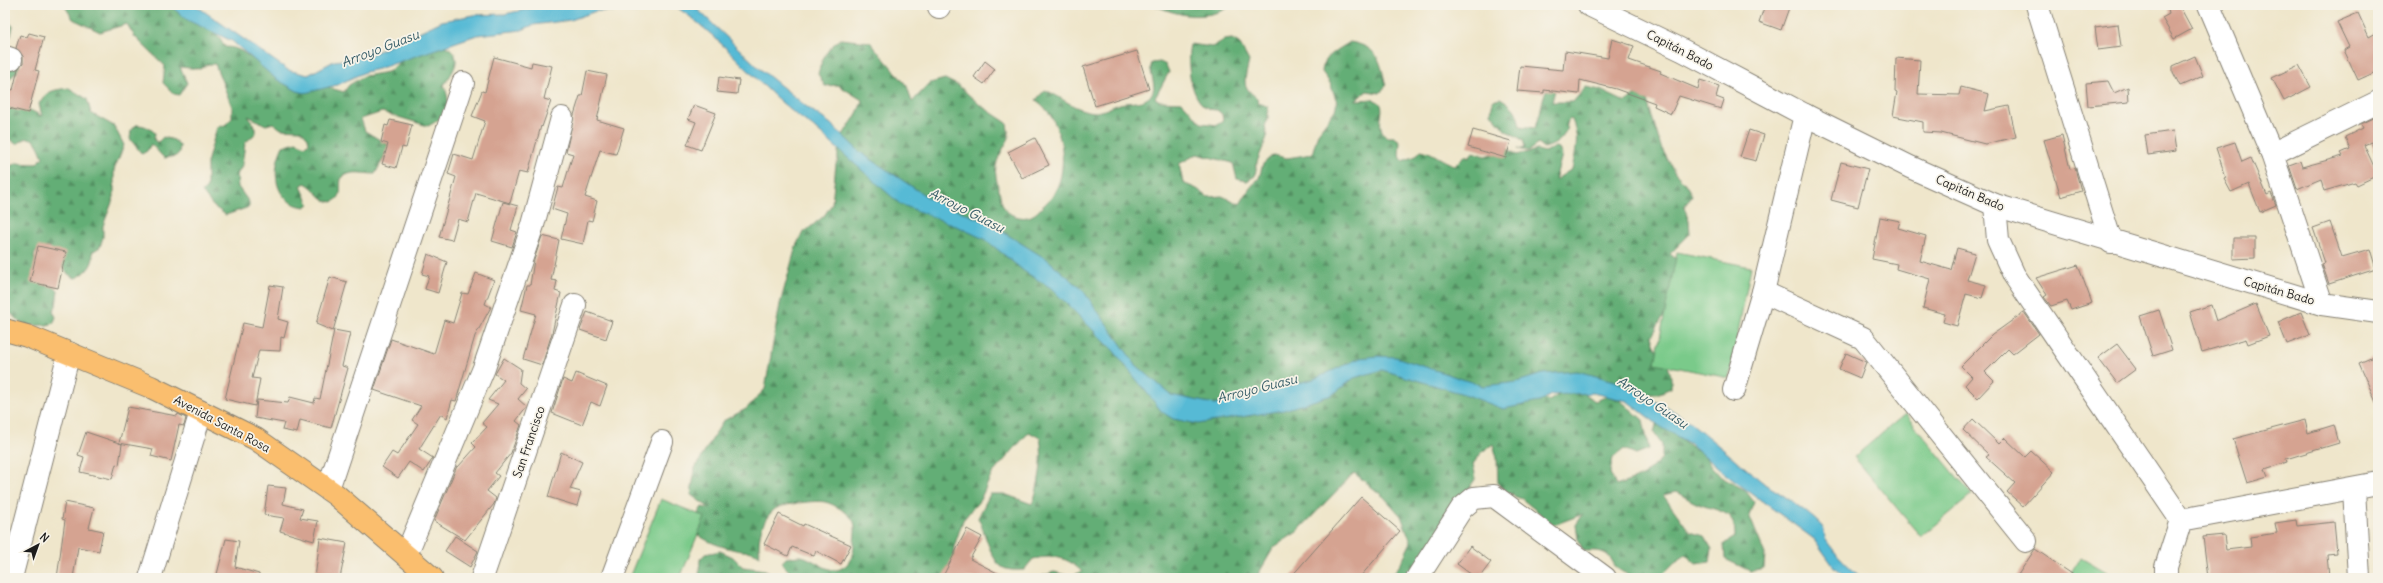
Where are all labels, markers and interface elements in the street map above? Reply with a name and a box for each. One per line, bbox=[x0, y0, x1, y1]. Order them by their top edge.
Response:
water label: Arroyo Guasu bbox=[339, 25, 423, 71]
street label: Capitán Bado bbox=[1644, 26, 1717, 73]
street label: Capitán Bado bbox=[1934, 171, 2007, 214]
water label: Arroyo Guasu bbox=[926, 184, 1008, 237]
street label: Capitán Bado bbox=[2242, 273, 2317, 308]
water label: Arroyo Guasu bbox=[1215, 370, 1300, 407]
water label: Arroyo Guasu bbox=[1614, 372, 1693, 433]
street label: Avenida Santa Rosa bbox=[171, 392, 273, 455]
street label: San Francisco bbox=[509, 404, 548, 480]
north arrow bbox=[18, 525, 58, 565]
text: N bbox=[37, 530, 52, 545]

